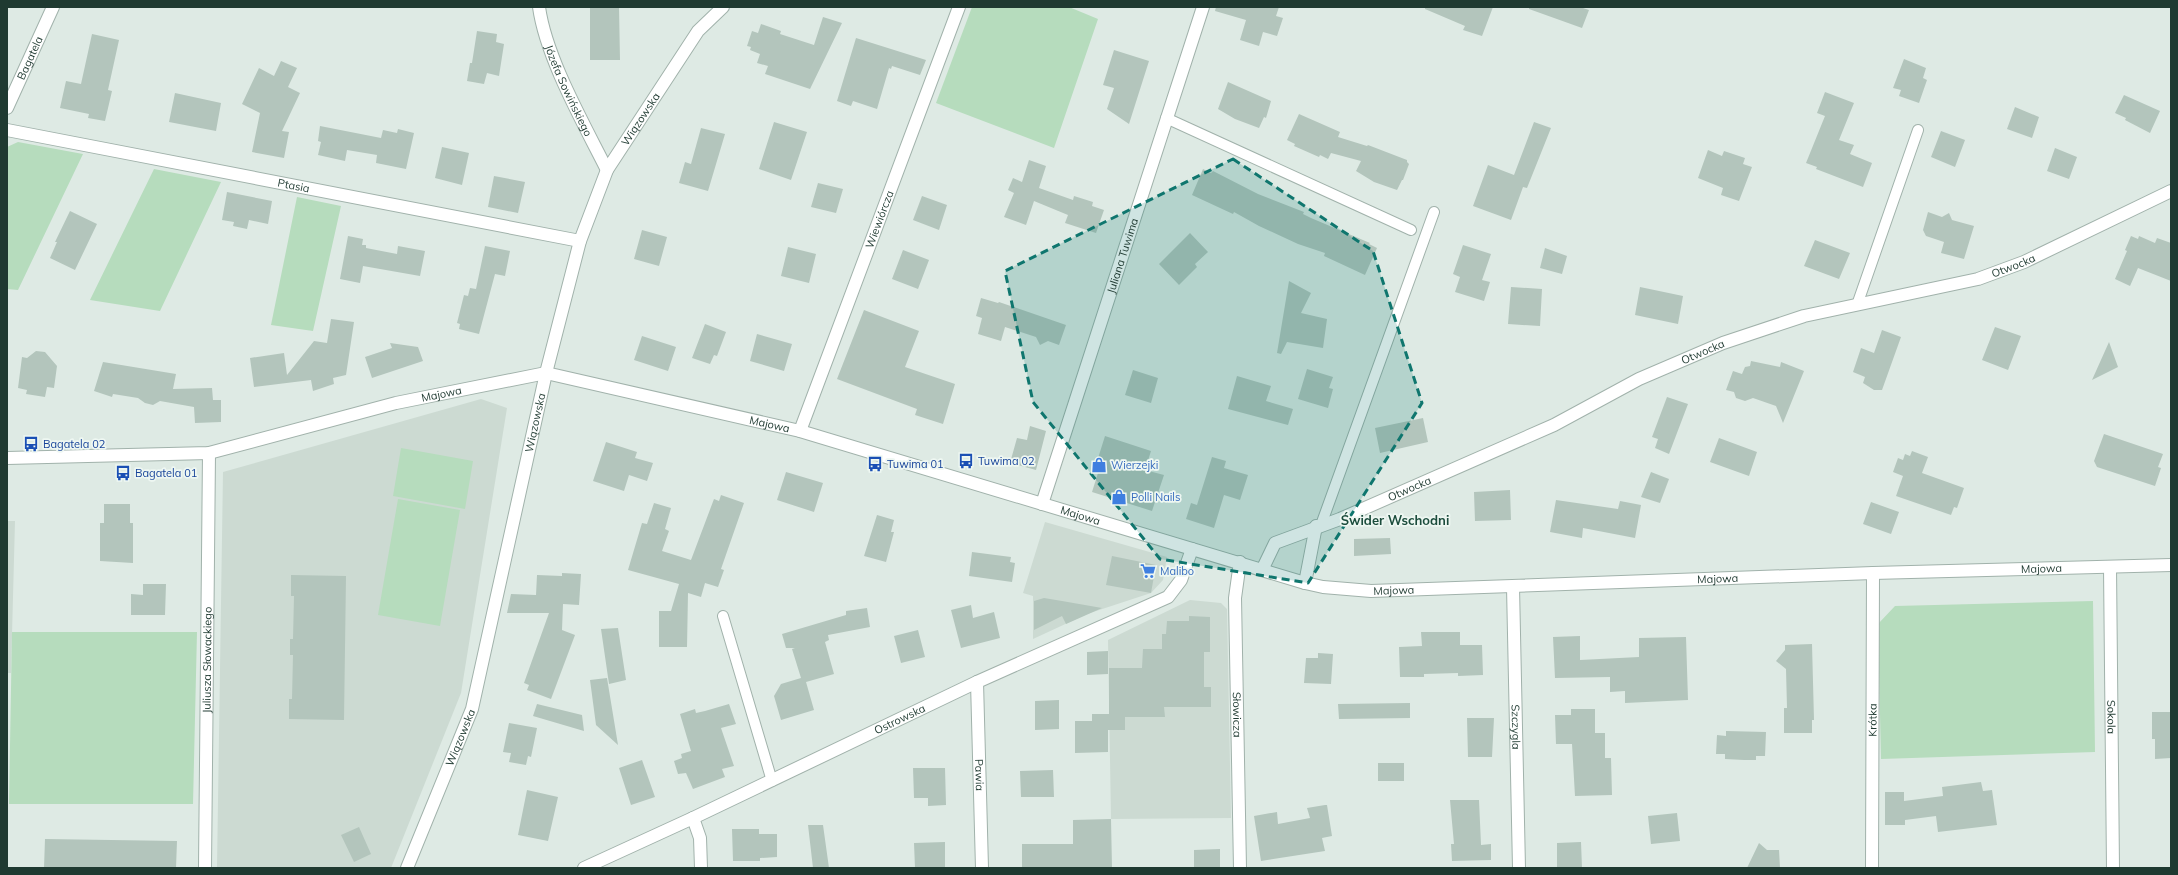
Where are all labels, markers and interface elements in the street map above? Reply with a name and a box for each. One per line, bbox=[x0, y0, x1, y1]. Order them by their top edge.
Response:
street label: Bagatela bbox=[14, 34, 46, 82]
street label: Józefa Sowińskiego bbox=[542, 43, 595, 139]
street label: Wiązowska bbox=[618, 90, 663, 148]
street label: Ptasia bbox=[276, 176, 311, 195]
street label: Wiewiórcza bbox=[862, 188, 897, 250]
street label: Juliana Tuwima bbox=[1104, 216, 1141, 295]
street label: Otwocka bbox=[1989, 251, 2037, 280]
street label: Otwocka bbox=[1679, 336, 1727, 367]
street label: Majowa bbox=[420, 383, 463, 405]
street label: Wiązowska bbox=[522, 392, 548, 454]
street label: Majowa bbox=[748, 413, 791, 435]
bus stop icon: Bagatela 02 bbox=[22, 435, 40, 453]
place label: Bagatela 02 bbox=[43, 437, 106, 451]
bus stop icon: Tuwima 02 bbox=[957, 452, 975, 470]
place label: Tuwima 02 bbox=[978, 454, 1035, 468]
bus stop icon: Tuwima 01 bbox=[866, 455, 884, 473]
shop icon: Wierzejki bbox=[1090, 456, 1108, 474]
place label: Tuwima 01 bbox=[887, 457, 944, 471]
place label: Wierzejki bbox=[1111, 458, 1158, 472]
bus stop icon: Bagatela 01 bbox=[114, 464, 132, 482]
place label: Bagatela 01 bbox=[135, 466, 197, 480]
street label: Otwocka bbox=[1386, 473, 1433, 504]
shop icon: Polli Nails bbox=[1110, 488, 1128, 506]
place label: Polli Nails bbox=[1131, 490, 1180, 504]
street label: Majowa bbox=[1059, 503, 1102, 528]
district label: Świder Wschodni bbox=[1341, 512, 1449, 528]
street label: Majowa bbox=[2021, 561, 2062, 576]
supermarket icon: Malibo bbox=[1139, 562, 1157, 580]
place label: Malibo bbox=[1160, 564, 1194, 578]
street label: Majowa bbox=[1697, 571, 1738, 586]
street label: Majowa bbox=[1373, 582, 1415, 598]
street label: Juliusza Słowackiego bbox=[199, 607, 215, 713]
street label: Słowicza bbox=[1230, 692, 1245, 738]
street label: Sokola bbox=[2104, 700, 2119, 734]
street label: Ostrowska bbox=[872, 701, 927, 737]
street label: Krótka bbox=[1865, 703, 1880, 737]
street label: Szczygla bbox=[1509, 704, 1523, 750]
street label: Wiązowska bbox=[442, 707, 478, 768]
street label: Pawia bbox=[972, 759, 987, 791]

